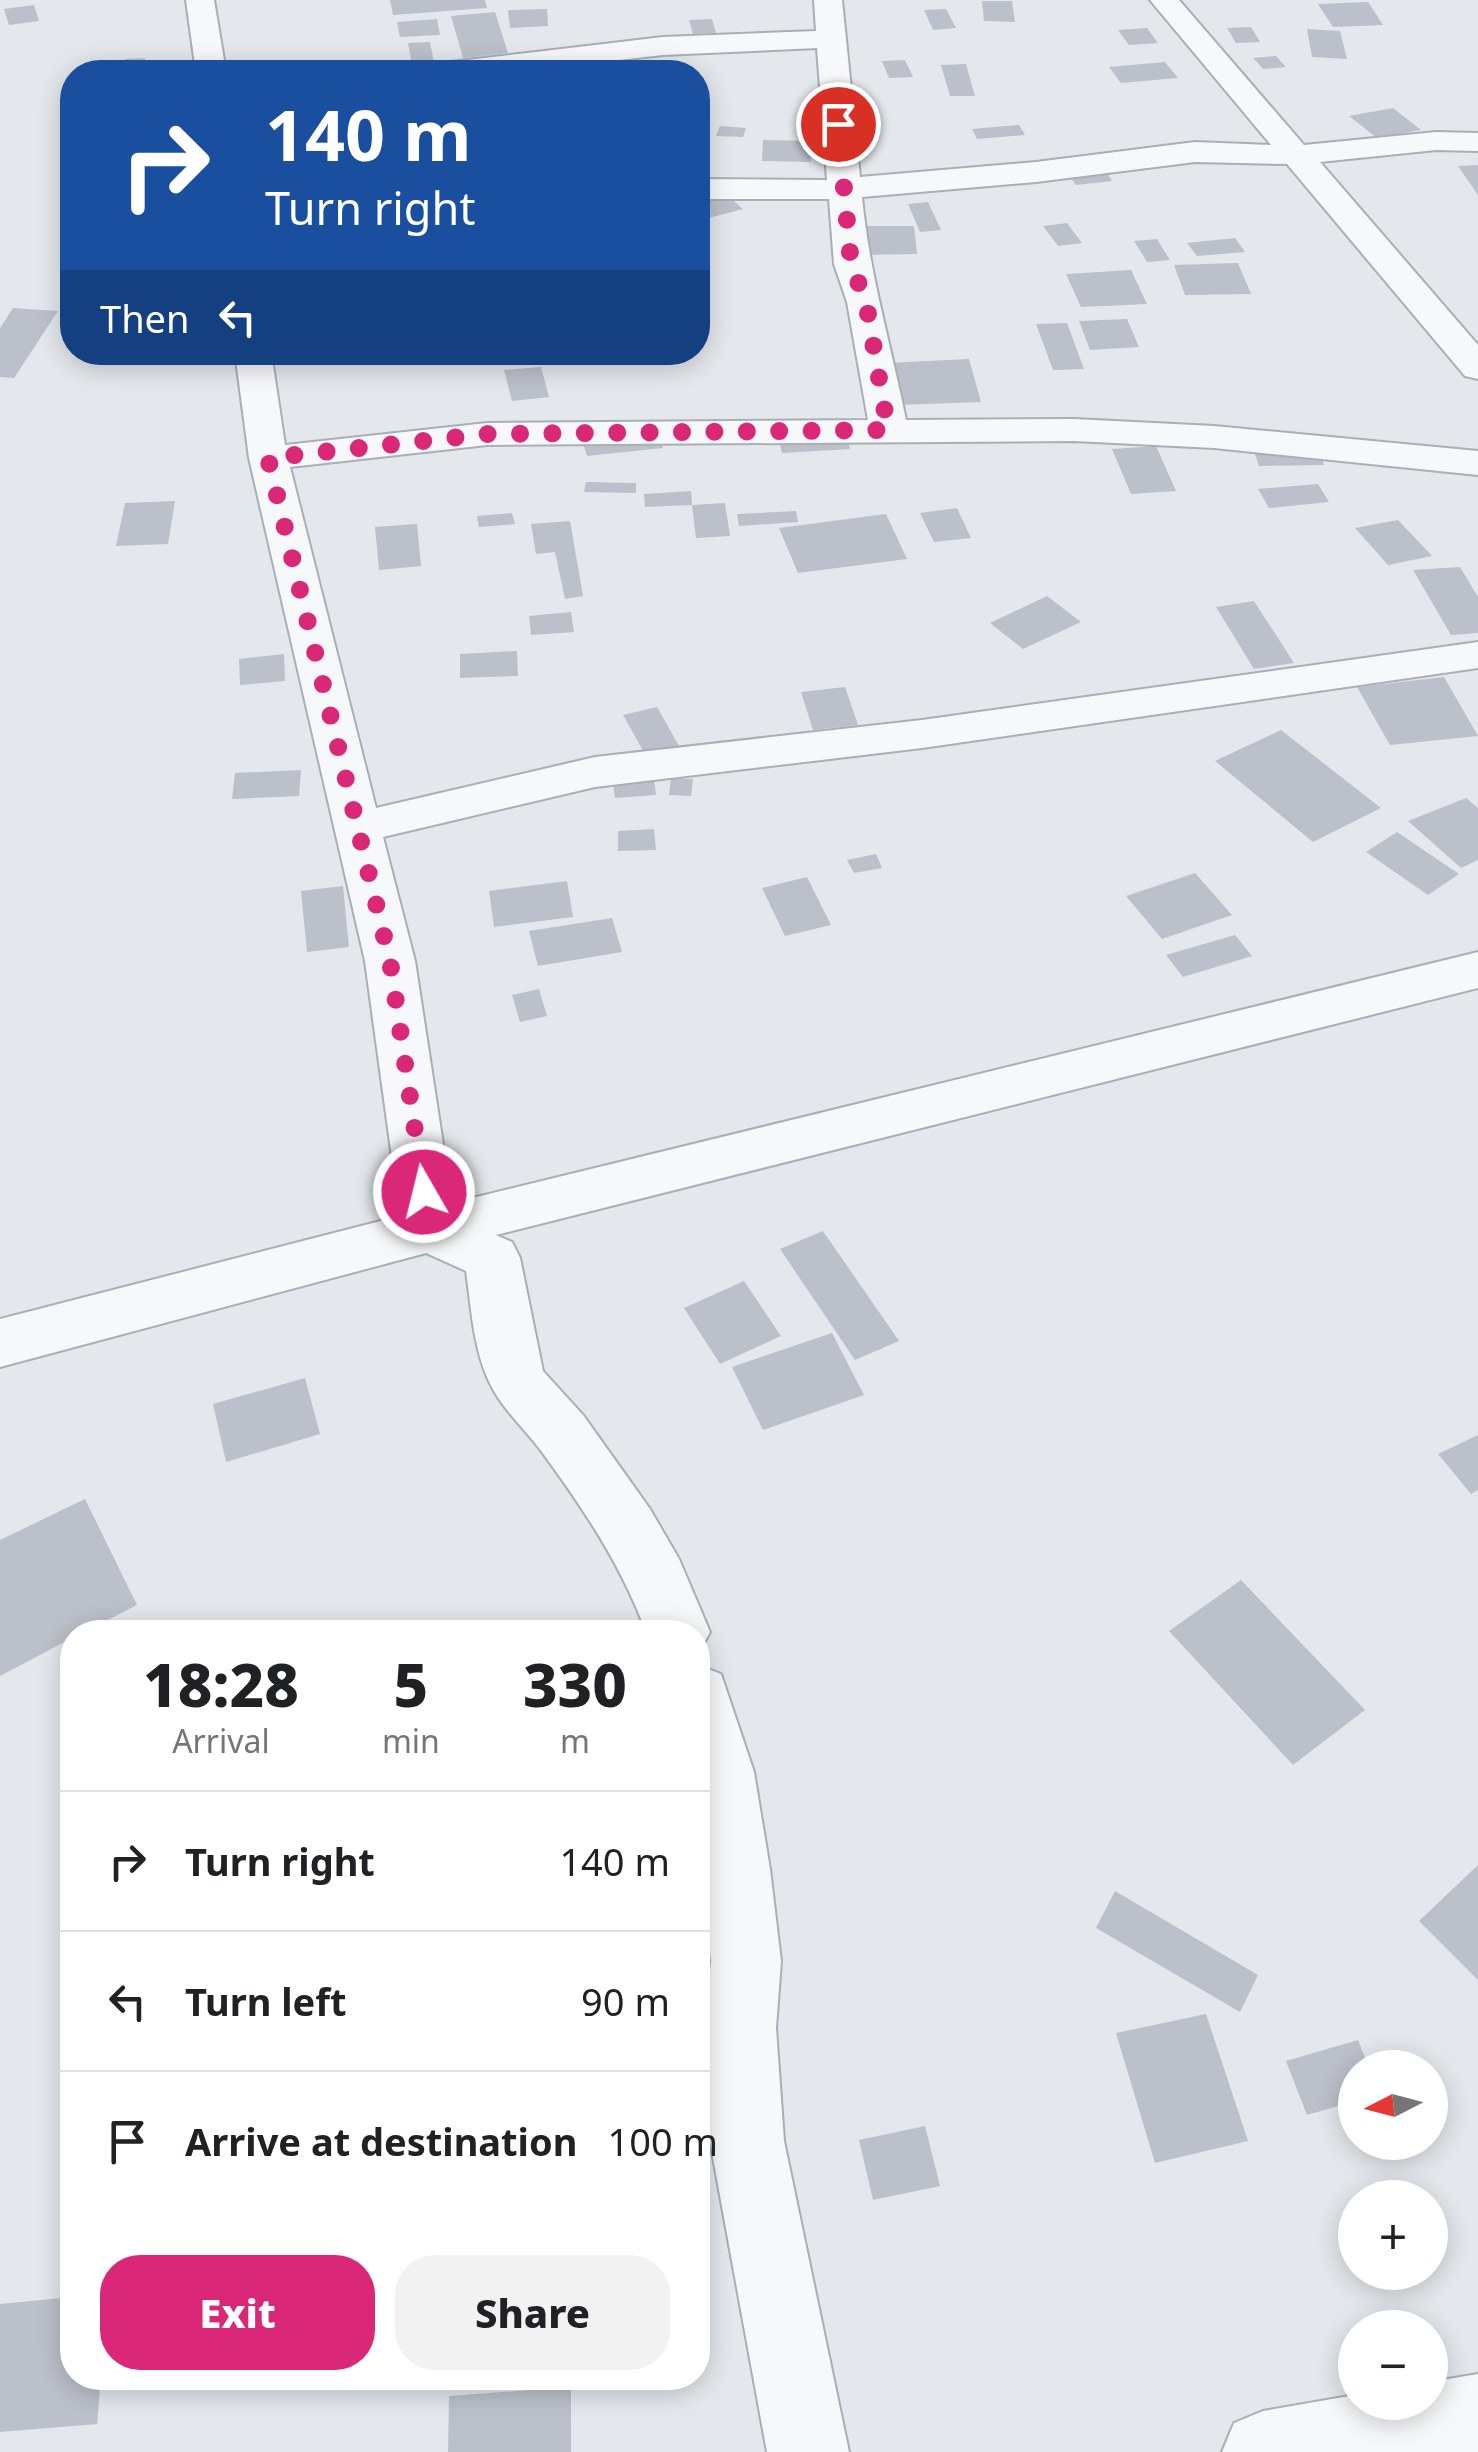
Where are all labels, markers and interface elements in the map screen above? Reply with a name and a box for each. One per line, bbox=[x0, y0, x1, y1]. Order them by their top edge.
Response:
pin bbox=[796, 82, 881, 167]
text: 140 m bbox=[265, 86, 472, 182]
icon: arrive bbox=[811, 97, 866, 152]
icon: right bbox=[100, 100, 230, 230]
text: Turn right bbox=[265, 177, 476, 238]
icon: left bbox=[210, 290, 265, 345]
text: Then bbox=[100, 292, 190, 344]
position arrow bbox=[372, 1140, 476, 1244]
text: 18:28 bbox=[143, 1643, 299, 1725]
text: 5 bbox=[394, 1643, 428, 1725]
text: 330 bbox=[523, 1643, 627, 1725]
text: Arrival bbox=[172, 1719, 270, 1762]
text: min bbox=[382, 1719, 440, 1762]
text: m bbox=[560, 1719, 590, 1762]
icon: right bbox=[100, 1834, 155, 1889]
text: Turn right bbox=[185, 1835, 375, 1887]
text: 140 m bbox=[559, 1835, 670, 1887]
icon: left bbox=[100, 1974, 155, 2029]
text: Turn left bbox=[185, 1975, 347, 2027]
text: 90 m bbox=[581, 1975, 670, 2027]
north arrow bbox=[1338, 2050, 1448, 2160]
map controls bbox=[1338, 2050, 1448, 2420]
icon: arrive bbox=[100, 2114, 155, 2169]
text: Arrive at destination bbox=[185, 2115, 577, 2167]
text: 100 m bbox=[607, 2115, 718, 2167]
button: + bbox=[1338, 2180, 1448, 2290]
button: Exit bbox=[100, 2255, 375, 2370]
button: Share bbox=[395, 2255, 670, 2370]
button: − bbox=[1338, 2310, 1448, 2420]

